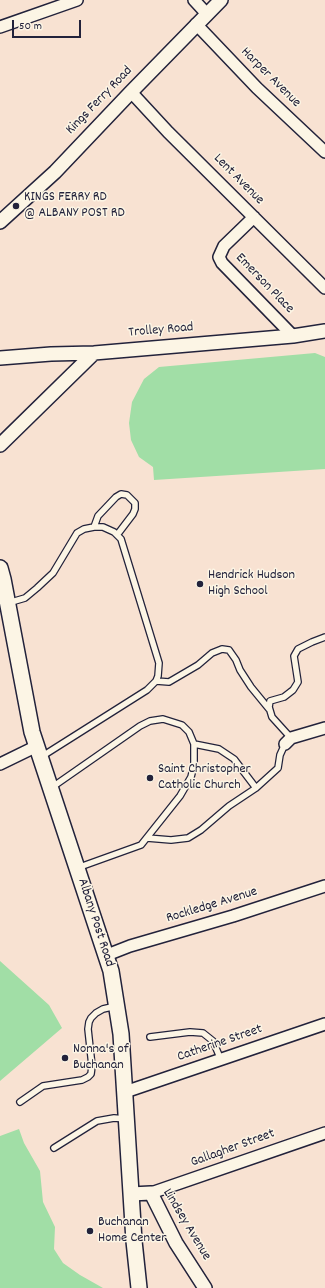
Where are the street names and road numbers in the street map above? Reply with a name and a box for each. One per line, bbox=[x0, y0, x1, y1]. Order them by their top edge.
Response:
street label: Harper Avenue bbox=[236, 44, 304, 112]
street label: Kings Ferry Road bbox=[63, 63, 137, 139]
street label: Lent Avenue bbox=[209, 151, 267, 209]
street label: Emerson Place bbox=[231, 250, 297, 318]
street label: Trolley Road bbox=[128, 320, 194, 342]
street label: Albany Post Road bbox=[73, 877, 117, 969]
street label: Rockledge Avenue bbox=[164, 884, 260, 928]
street label: Catherine Street bbox=[175, 1022, 265, 1066]
street label: Gallagher Street bbox=[189, 1126, 277, 1172]
street label: Lindsey Avenue bbox=[158, 1186, 214, 1264]

